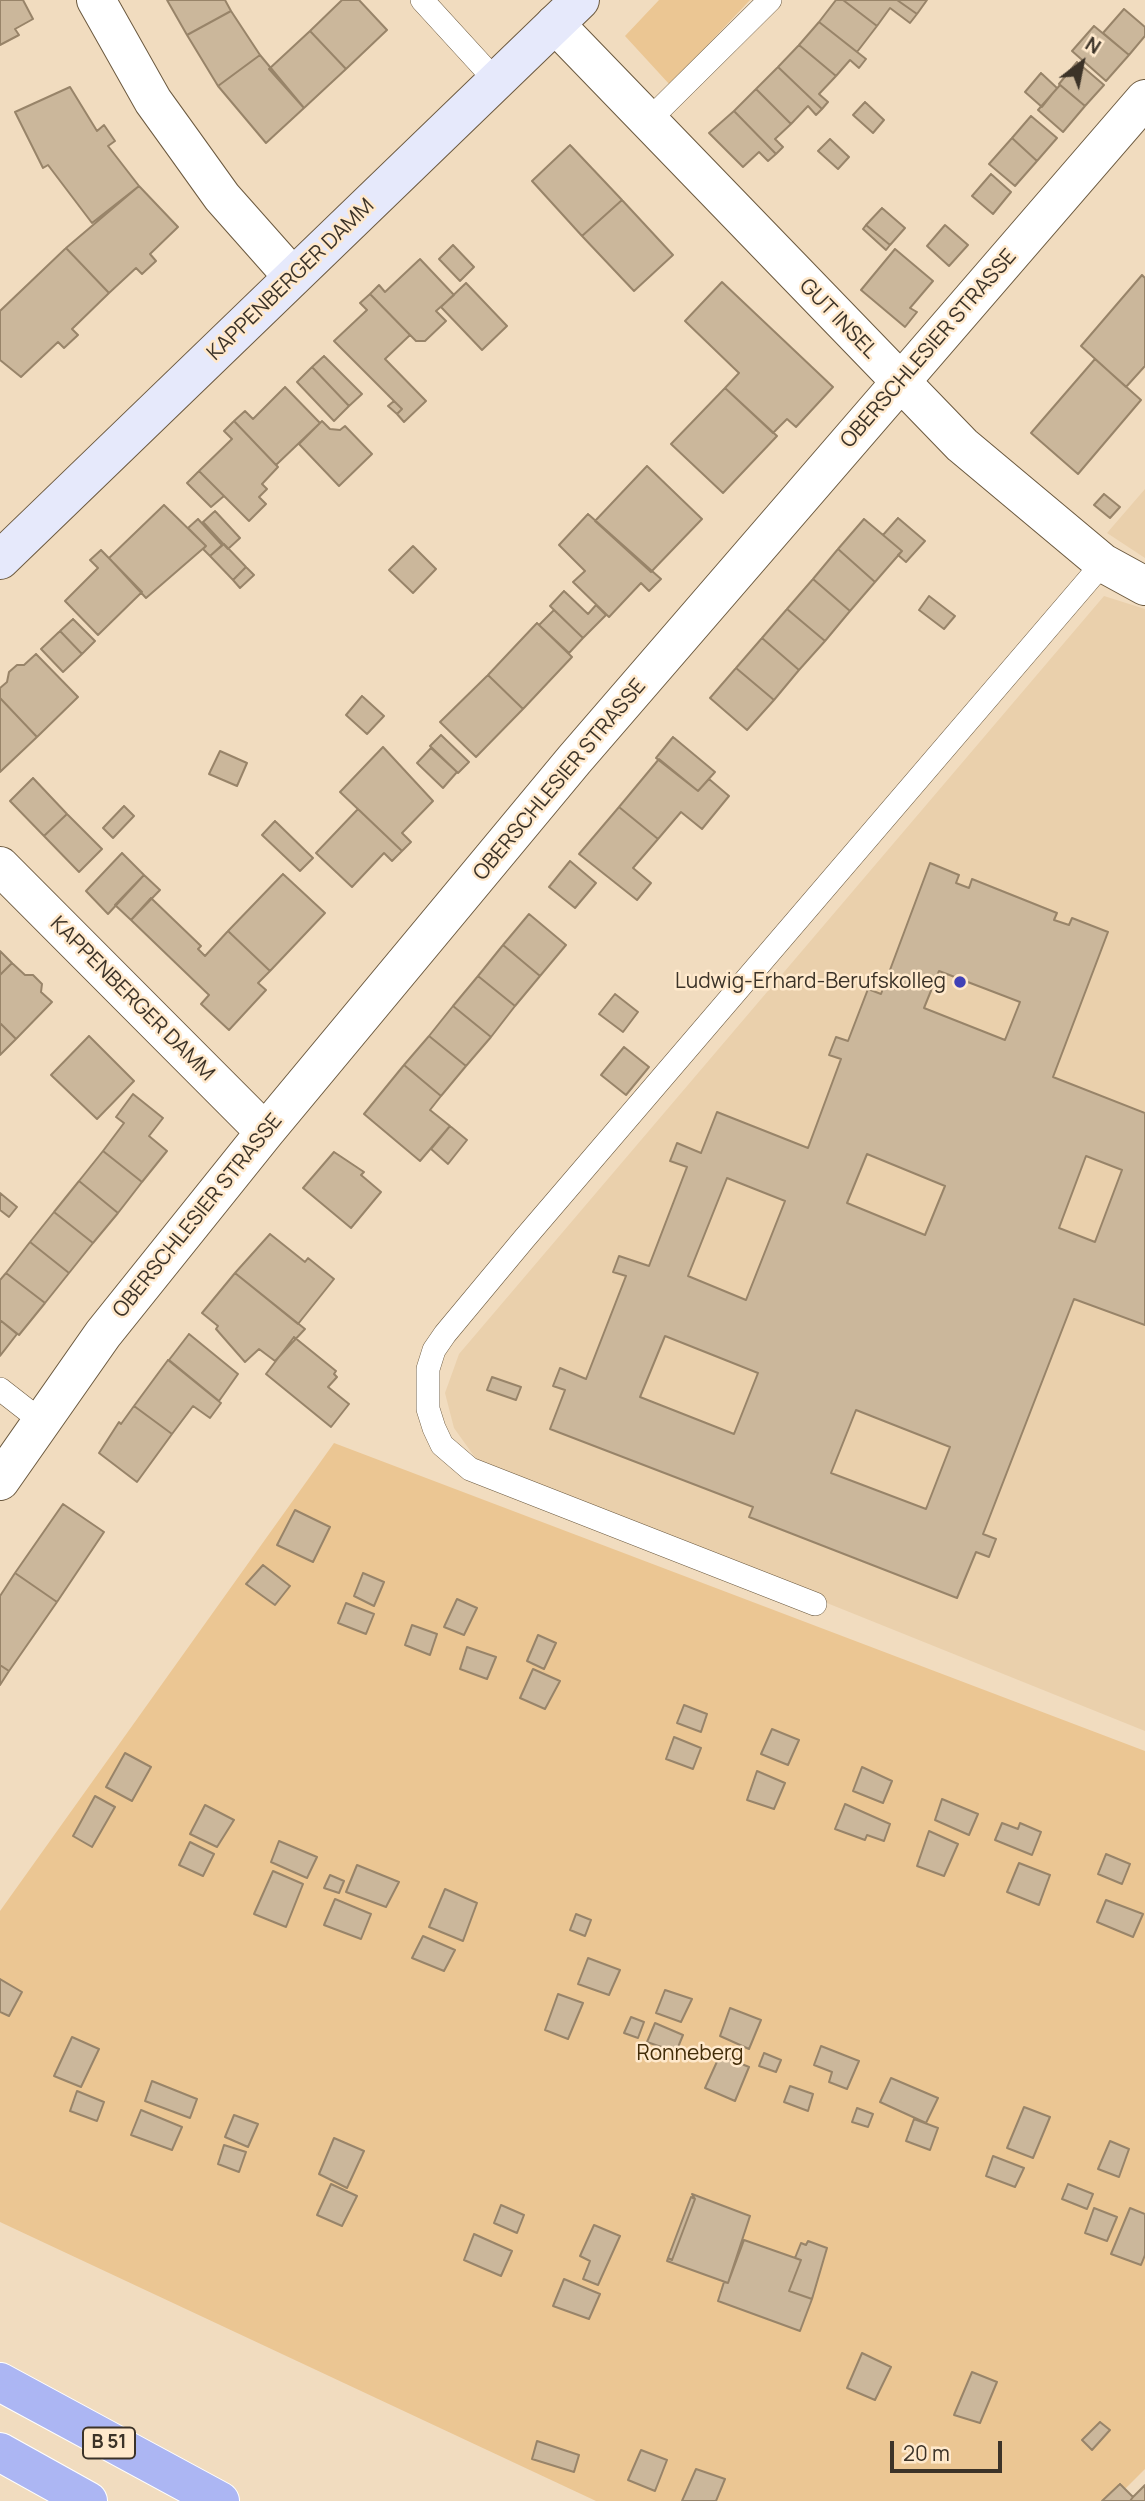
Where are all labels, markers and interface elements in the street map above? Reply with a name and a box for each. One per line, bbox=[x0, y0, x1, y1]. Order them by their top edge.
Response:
north arrow bbox=[1047, 28, 1117, 98]
text: N bbox=[1080, 31, 1106, 60]
street label: KAPPENBERGER DAMM bbox=[202, 194, 380, 366]
street label: OBERSCHLESIER STRASSE bbox=[836, 245, 1022, 453]
street label: GUT INSEL bbox=[794, 274, 882, 364]
street label: OBERSCHLESIER STRASSE bbox=[468, 674, 652, 886]
street label: KAPPENBERGER DAMM bbox=[45, 912, 219, 1086]
place label: Ludwig-Erhard-Berufskolleg bbox=[675, 969, 946, 995]
marker: Ludwig-Erhard-Berufskolleg bbox=[952, 974, 968, 990]
street label: OBERSCHLESIER STRASSE bbox=[108, 1109, 288, 1323]
park label: Ronneberg bbox=[636, 2041, 744, 2067]
road number: B 51 bbox=[83, 2428, 135, 2458]
scale bar bbox=[893, 2428, 1005, 2472]
text: 20 m bbox=[903, 2439, 950, 2467]

